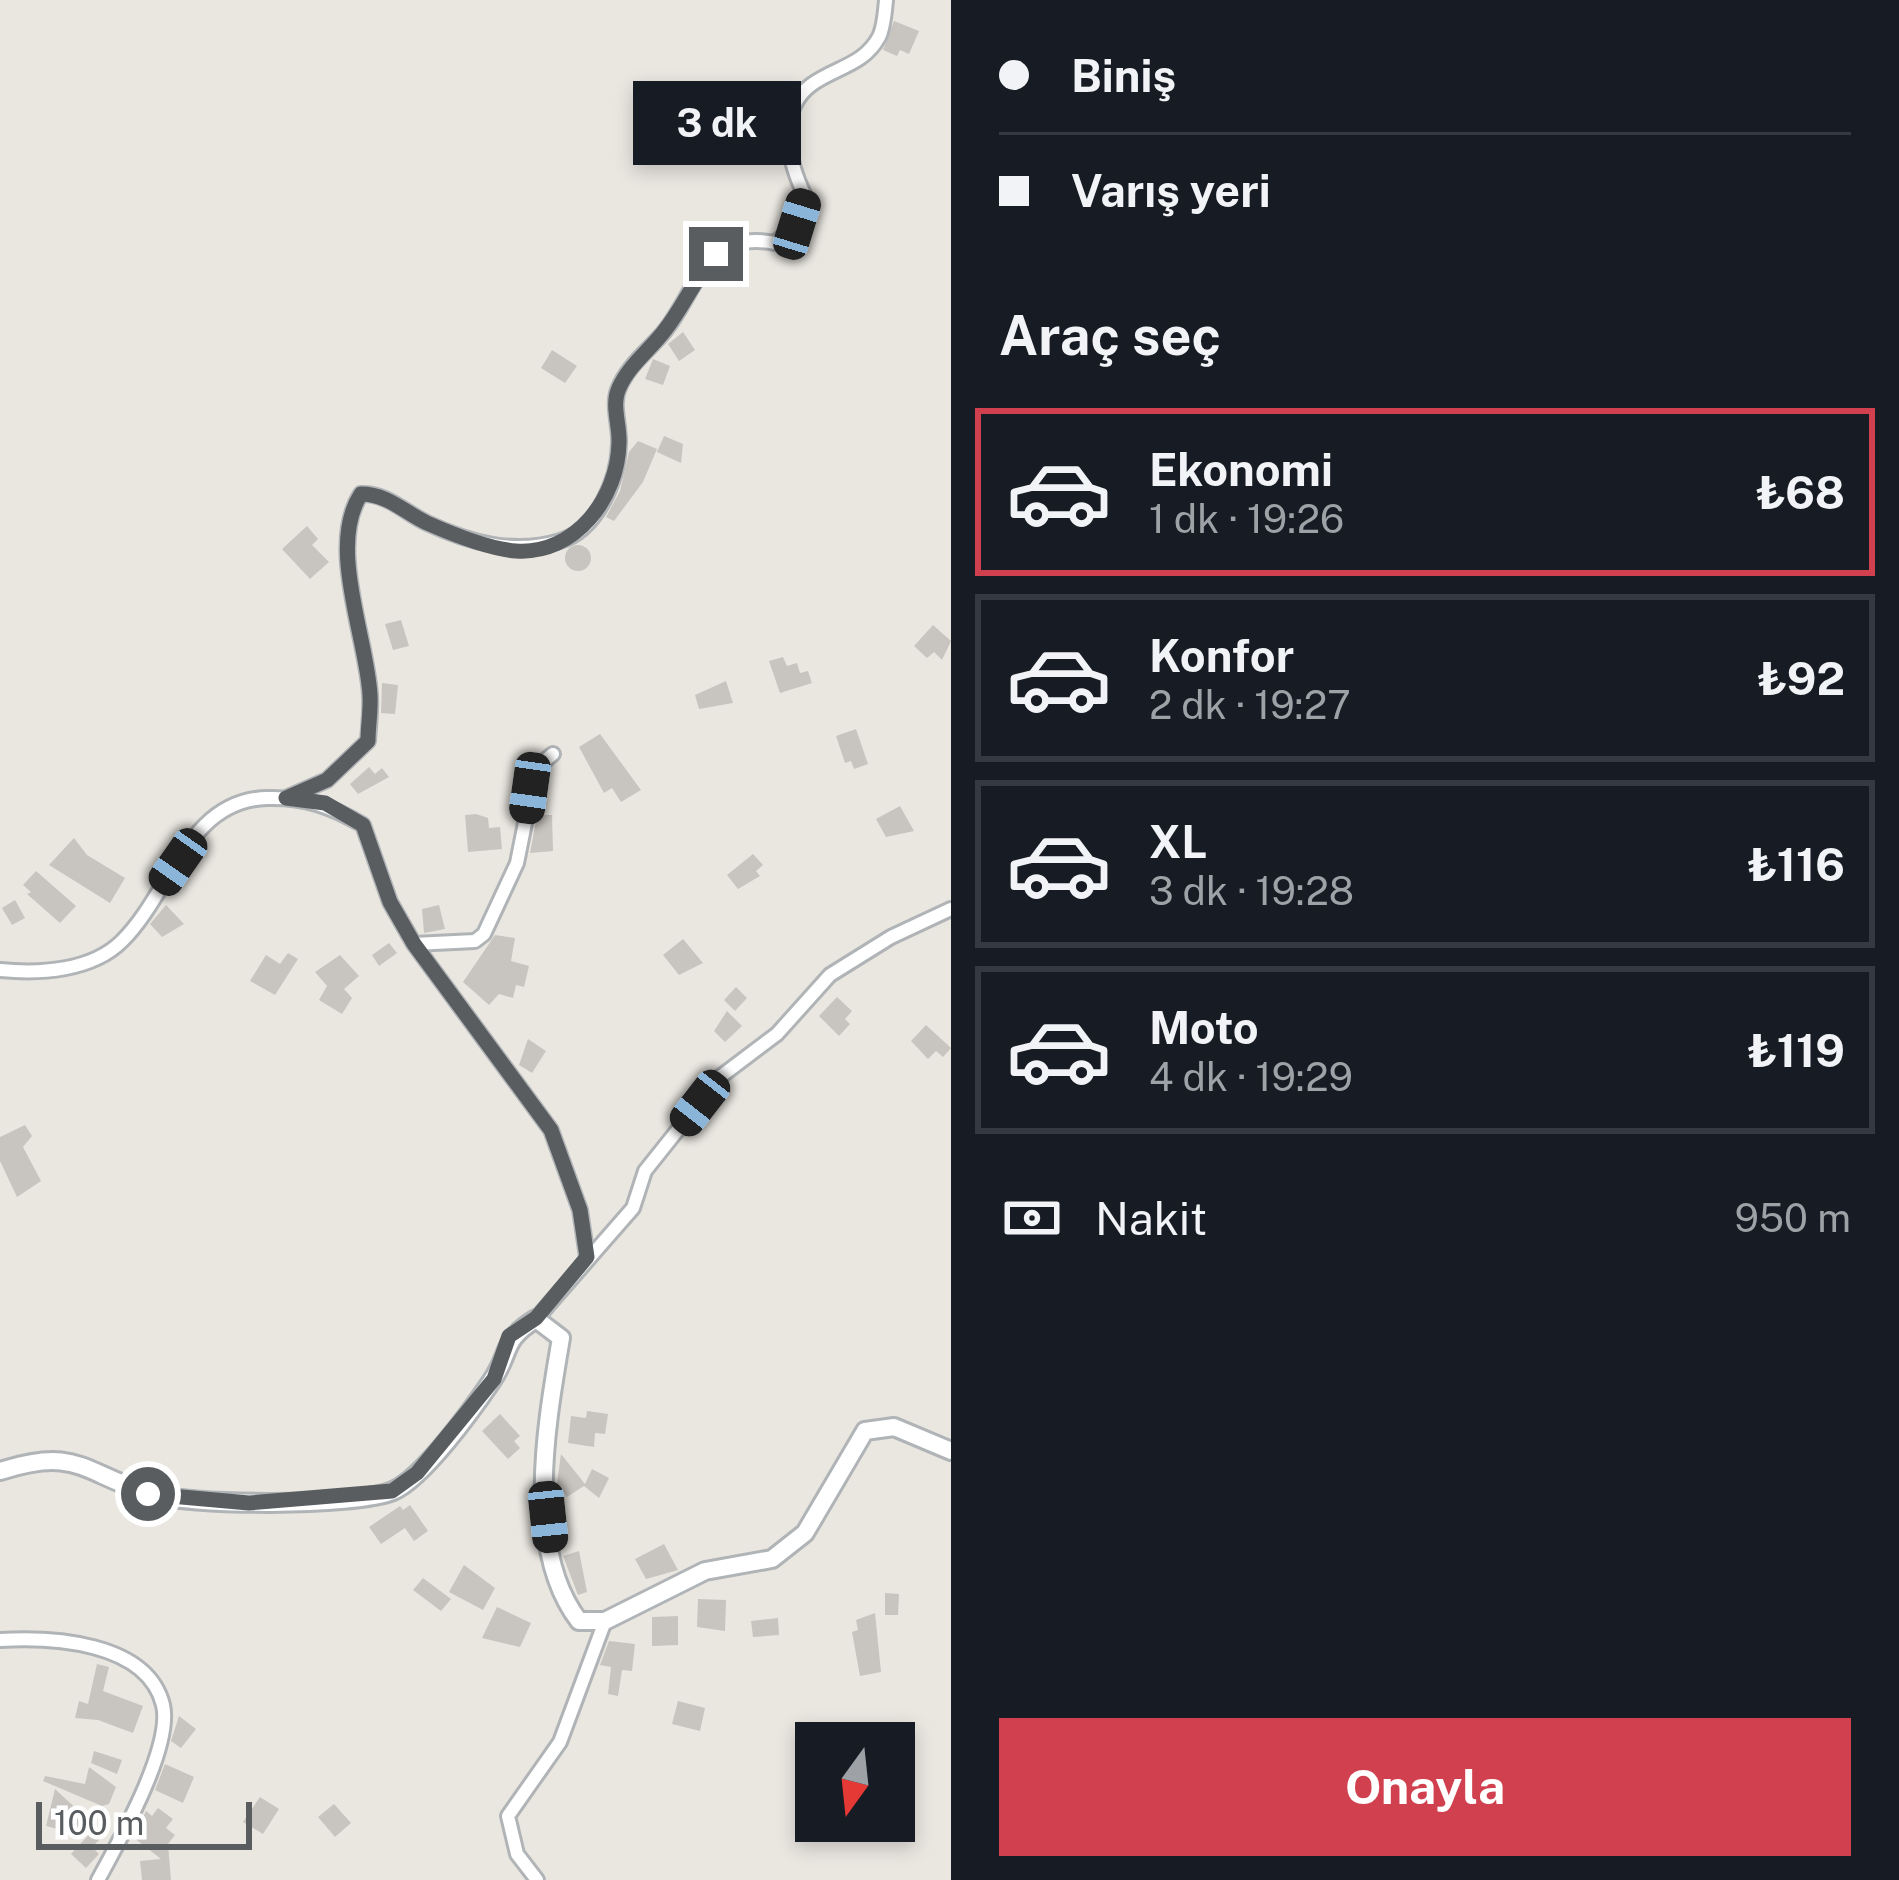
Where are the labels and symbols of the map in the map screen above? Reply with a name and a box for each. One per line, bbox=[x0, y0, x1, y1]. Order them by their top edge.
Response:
callout: 3 dk bbox=[632, 80, 800, 164]
car bbox=[769, 184, 825, 264]
route end bbox=[689, 227, 743, 281]
car bbox=[507, 750, 553, 826]
car bbox=[143, 822, 213, 902]
car bbox=[664, 1064, 736, 1142]
route start bbox=[121, 1467, 175, 1521]
car bbox=[526, 1479, 570, 1555]
north arrow bbox=[795, 1722, 915, 1842]
scale bar bbox=[36, 1796, 252, 1849]

